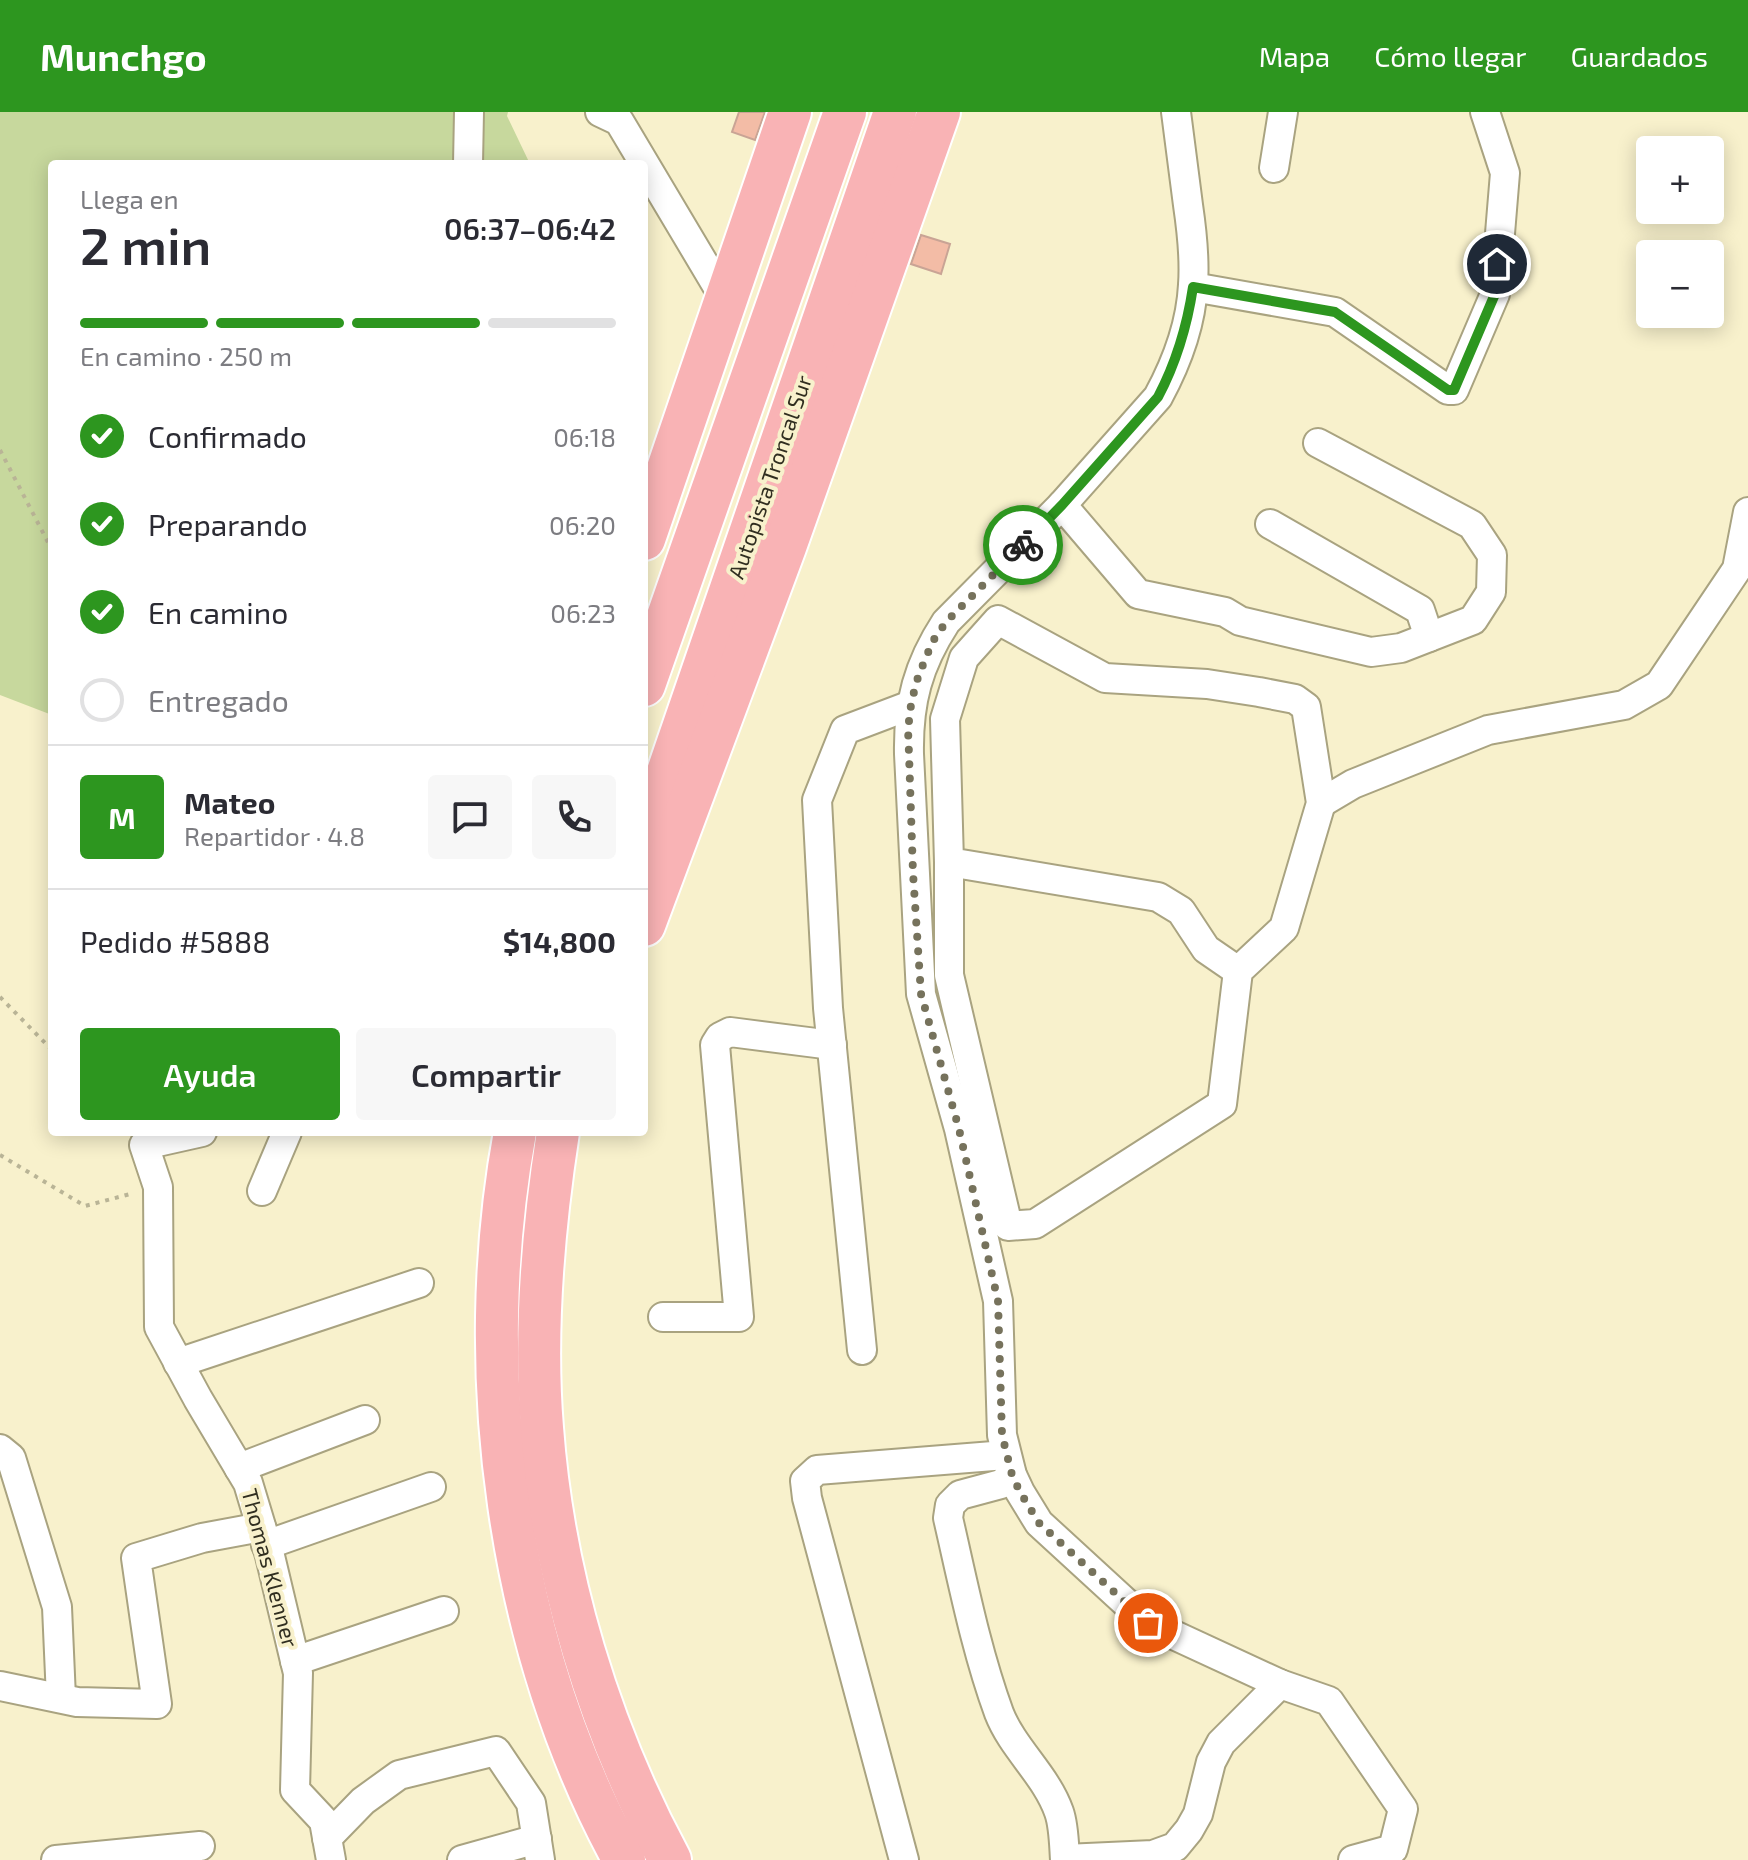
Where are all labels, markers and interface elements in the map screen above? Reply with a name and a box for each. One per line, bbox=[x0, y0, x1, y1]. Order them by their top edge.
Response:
text: Munchgo bbox=[40, 33, 207, 79]
text: Mapa bbox=[1259, 39, 1330, 73]
text: Cómo llegar bbox=[1374, 39, 1527, 73]
text: Guardados bbox=[1571, 39, 1708, 73]
map controls bbox=[1636, 136, 1724, 328]
button: + bbox=[1636, 136, 1724, 224]
text: Llega en bbox=[80, 183, 179, 214]
text: 06:37–06:42 bbox=[444, 210, 616, 246]
text: 2 min bbox=[80, 213, 211, 275]
pin bbox=[1463, 230, 1531, 298]
button: − bbox=[1636, 240, 1724, 328]
icon: home bbox=[1475, 242, 1519, 286]
text: En camino · 250 m bbox=[80, 340, 292, 371]
street label: Autopista Troncal Sur bbox=[722, 371, 816, 582]
icon: check bbox=[80, 414, 124, 458]
text: Confirmado bbox=[148, 418, 307, 454]
text: 06:18 bbox=[553, 421, 616, 452]
icon: check bbox=[80, 502, 124, 546]
courier bbox=[983, 505, 1063, 585]
text: Preparando bbox=[148, 506, 307, 542]
text: 06:20 bbox=[549, 509, 616, 540]
icon: bike bbox=[1001, 523, 1045, 567]
icon: check bbox=[80, 590, 124, 634]
text: En camino bbox=[148, 594, 288, 630]
text: 06:23 bbox=[550, 597, 616, 628]
text: Entregado bbox=[148, 682, 289, 718]
button: chat bbox=[428, 775, 512, 859]
button: phone bbox=[532, 775, 616, 859]
text: Mateo bbox=[184, 784, 275, 820]
text: M bbox=[108, 799, 136, 835]
text: Repartidor · 4.8 bbox=[184, 820, 365, 851]
text: Pedido #5888 bbox=[80, 923, 270, 959]
text: $14,800 bbox=[503, 923, 616, 959]
button: Ayuda bbox=[80, 1028, 340, 1120]
button: Compartir bbox=[356, 1028, 616, 1120]
street label: Thomas Klenner bbox=[237, 1486, 305, 1650]
pin bbox=[1114, 1589, 1182, 1657]
icon: bag bbox=[1126, 1601, 1170, 1645]

